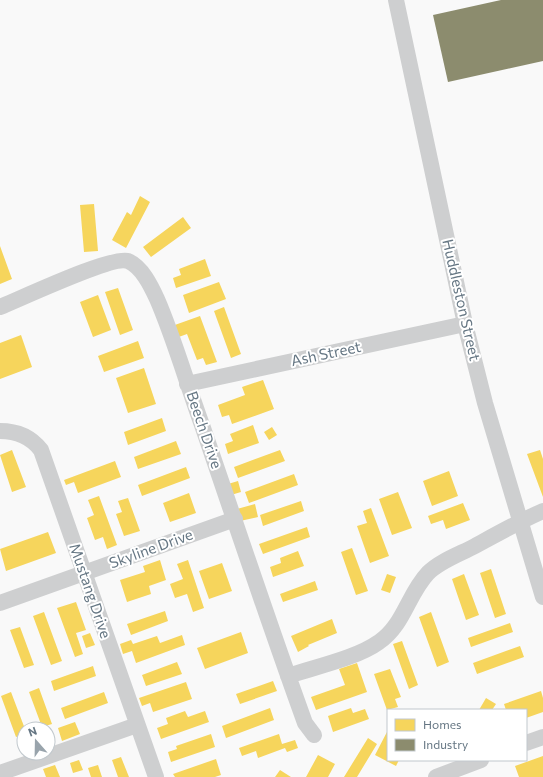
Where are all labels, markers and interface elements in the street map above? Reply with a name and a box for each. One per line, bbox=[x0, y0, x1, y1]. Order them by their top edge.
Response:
street label: Huddleston Street bbox=[439, 237, 485, 362]
street label: Ash Street bbox=[289, 337, 362, 369]
street label: Beech Drive bbox=[183, 389, 227, 471]
street label: Skyline Drive bbox=[106, 525, 195, 572]
street label: Mustang Drive bbox=[66, 541, 116, 641]
legend bbox=[387, 709, 527, 761]
text: Homes bbox=[423, 717, 461, 731]
north arrow bbox=[16, 721, 56, 761]
text: N bbox=[26, 724, 39, 739]
text: Industry bbox=[423, 737, 468, 751]

